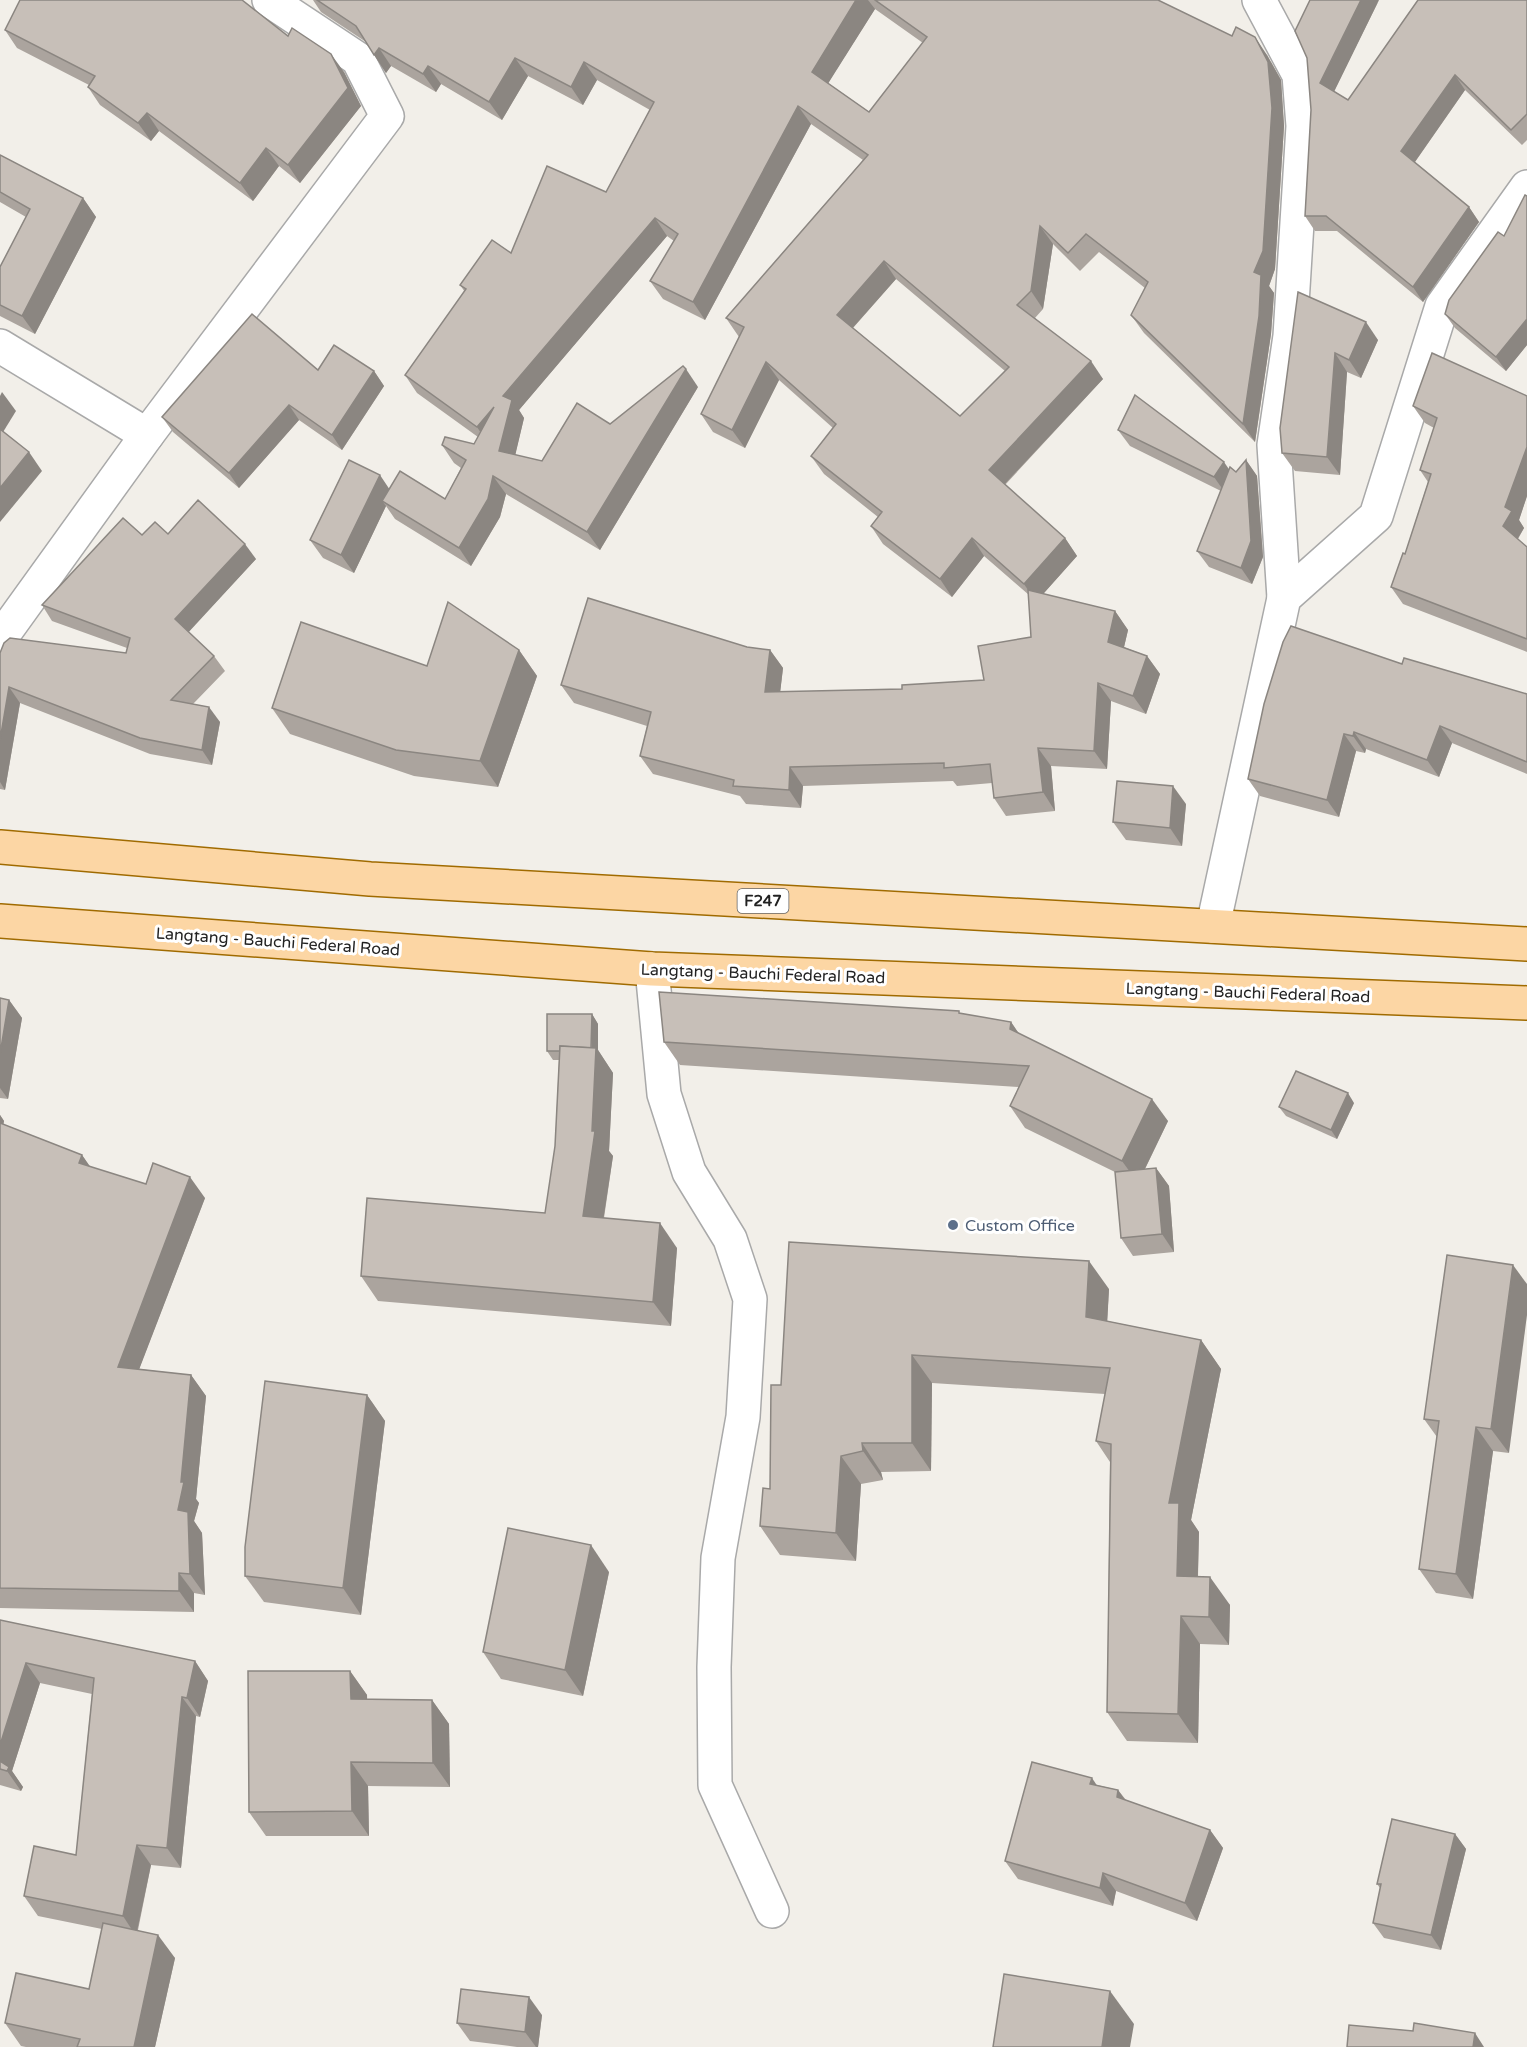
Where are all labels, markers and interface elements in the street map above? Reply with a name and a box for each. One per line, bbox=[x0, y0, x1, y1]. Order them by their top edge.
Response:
road number: F247 bbox=[738, 889, 789, 913]
street label: Langtang - Bauchi Federal Road bbox=[155, 923, 401, 961]
street label: Langtang - Bauchi Federal Road bbox=[640, 960, 886, 988]
street label: Langtang - Bauchi Federal Road bbox=[1125, 979, 1371, 1007]
place label: Custom Office bbox=[965, 1216, 1075, 1236]
marker: Custom Office bbox=[946, 1218, 960, 1232]

